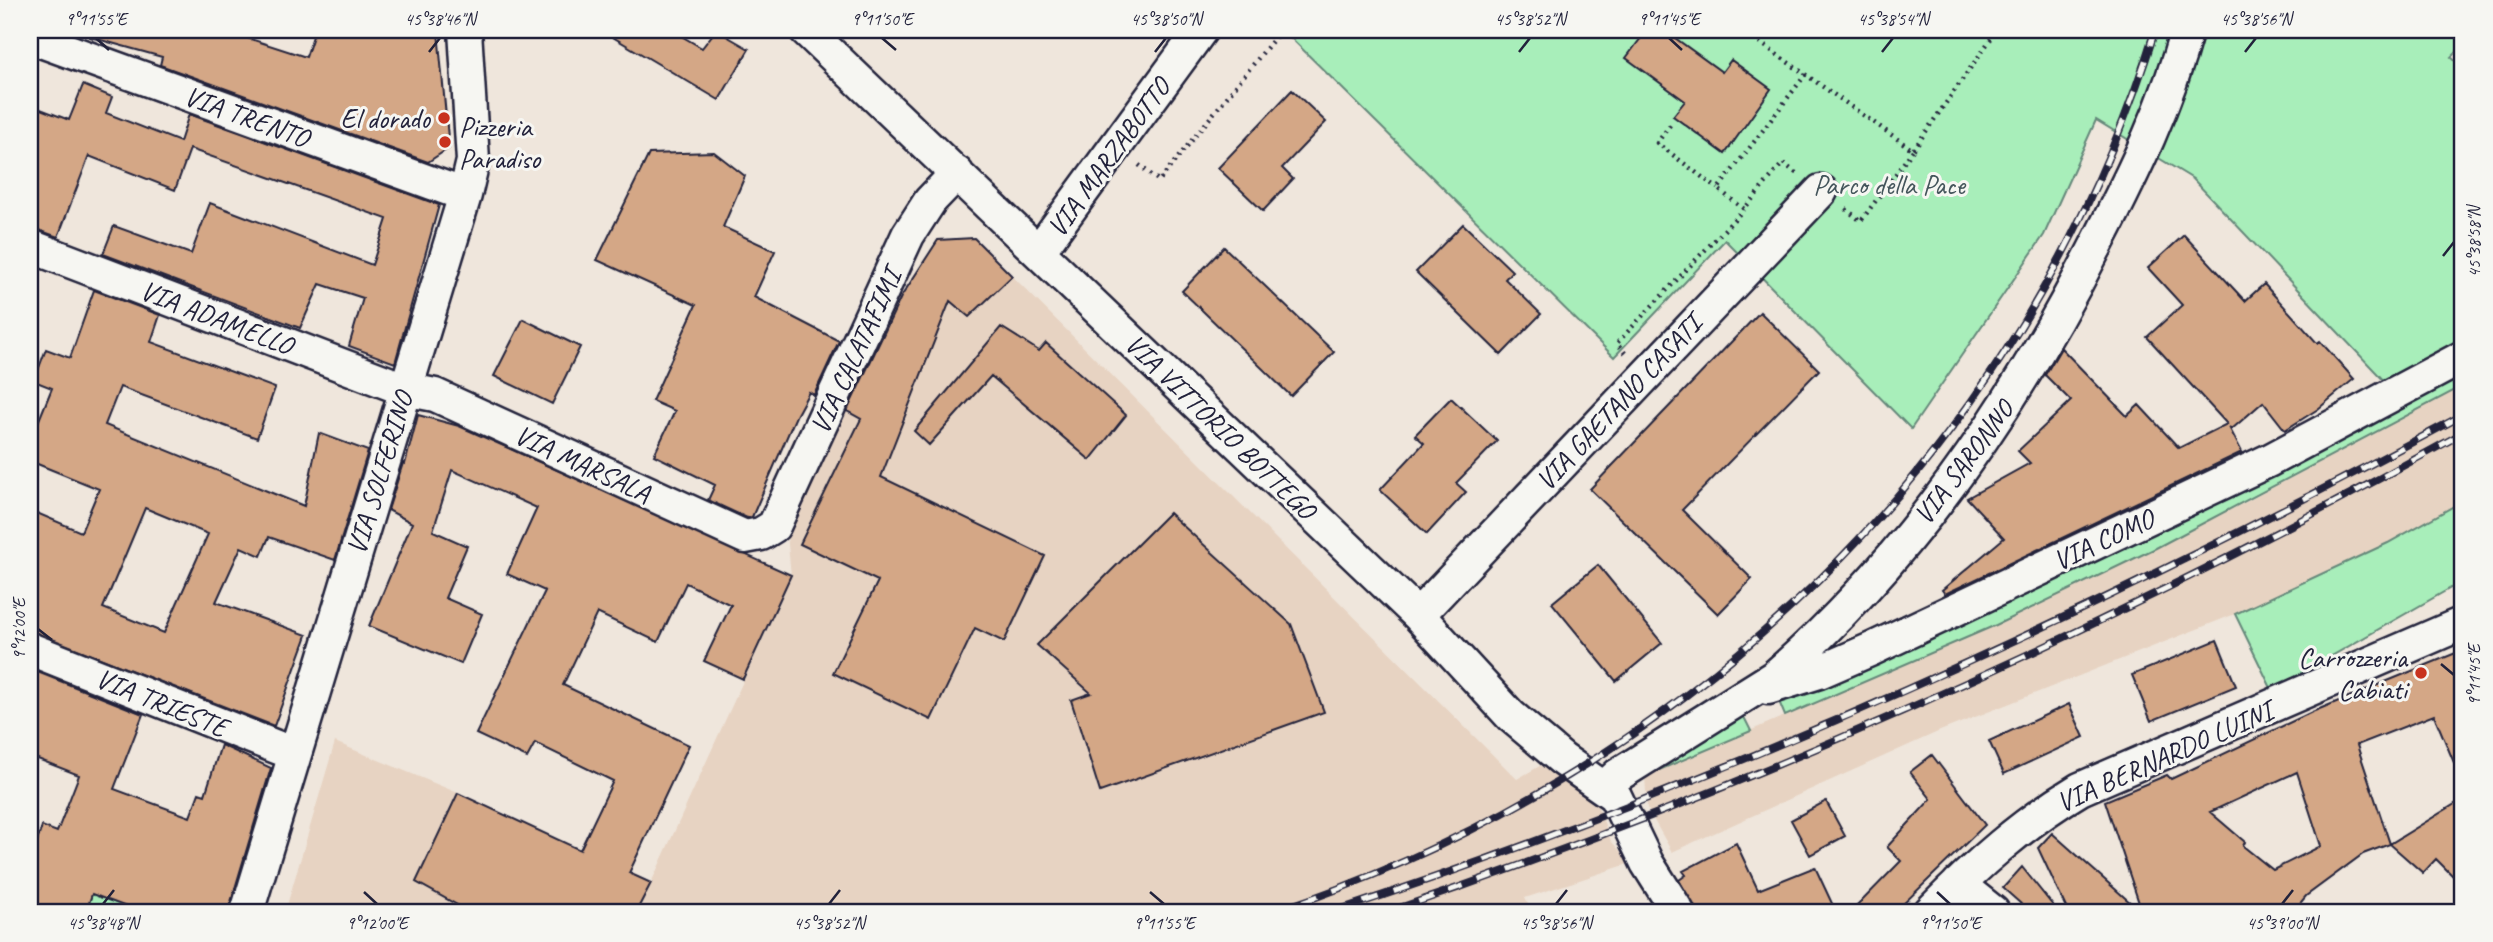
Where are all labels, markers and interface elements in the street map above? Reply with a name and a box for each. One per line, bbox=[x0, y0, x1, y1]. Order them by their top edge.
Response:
text: 9°11'55"E bbox=[65, 8, 129, 30]
text: 45°38'46"N bbox=[405, 8, 479, 30]
text: 9°11'50"E bbox=[851, 8, 915, 30]
text: 45°38'50"N bbox=[1131, 8, 1205, 30]
text: 45°38'52"N bbox=[1495, 8, 1569, 30]
text: 9°11'45"E bbox=[1638, 8, 1702, 30]
text: 45°38'54"N bbox=[1858, 8, 1932, 30]
text: 45°38'56"N bbox=[2221, 8, 2295, 30]
street label: VIA MARZABOTTO bbox=[1039, 69, 1180, 243]
street label: VIA TRENTO bbox=[180, 78, 317, 156]
place label: El dorado bbox=[341, 101, 432, 136]
place label: Pizzeria Paradiso bbox=[459, 109, 542, 176]
marker: El dorado bbox=[436, 110, 452, 126]
marker: Pizzeria Paradiso bbox=[437, 134, 453, 150]
park label: Parco della Pace bbox=[1813, 167, 1967, 202]
text: 45°38'58"N bbox=[2463, 203, 2485, 277]
street label: VIA CALATAFIMI bbox=[802, 258, 911, 439]
street label: VIA ADAMELLO bbox=[136, 272, 301, 364]
street label: VIA GAETANO CASATI bbox=[1528, 303, 1713, 498]
street label: VIA VITTORIO BOTTEGO bbox=[1118, 326, 1326, 529]
street label: VIA SOLFERINO bbox=[338, 385, 422, 558]
street label: VIA SARONNO bbox=[1906, 391, 2023, 531]
street label: VIA MARSALA bbox=[509, 417, 657, 510]
street label: VIA COMO bbox=[2047, 500, 2162, 578]
text: 9°12'00"E bbox=[8, 596, 30, 660]
place label: Carrozzeria Cabiati bbox=[2298, 640, 2411, 707]
text: 9°11'45"E bbox=[2463, 642, 2485, 706]
street label: VIA TRIESTE bbox=[91, 660, 236, 746]
marker: Carrozzeria Cabiati bbox=[2413, 665, 2429, 681]
street label: VIA BERNARDO LUINI bbox=[2051, 691, 2283, 820]
text: 45°38'48"N bbox=[68, 912, 142, 934]
text: 9°12'00"E bbox=[346, 912, 410, 934]
text: 45°38'52"N bbox=[794, 912, 868, 934]
text: 9°11'55"E bbox=[1133, 912, 1197, 934]
text: 45°38'56"N bbox=[1521, 912, 1595, 934]
text: 9°11'50"E bbox=[1919, 912, 1983, 934]
text: 45°39'00"N bbox=[2247, 912, 2321, 934]

